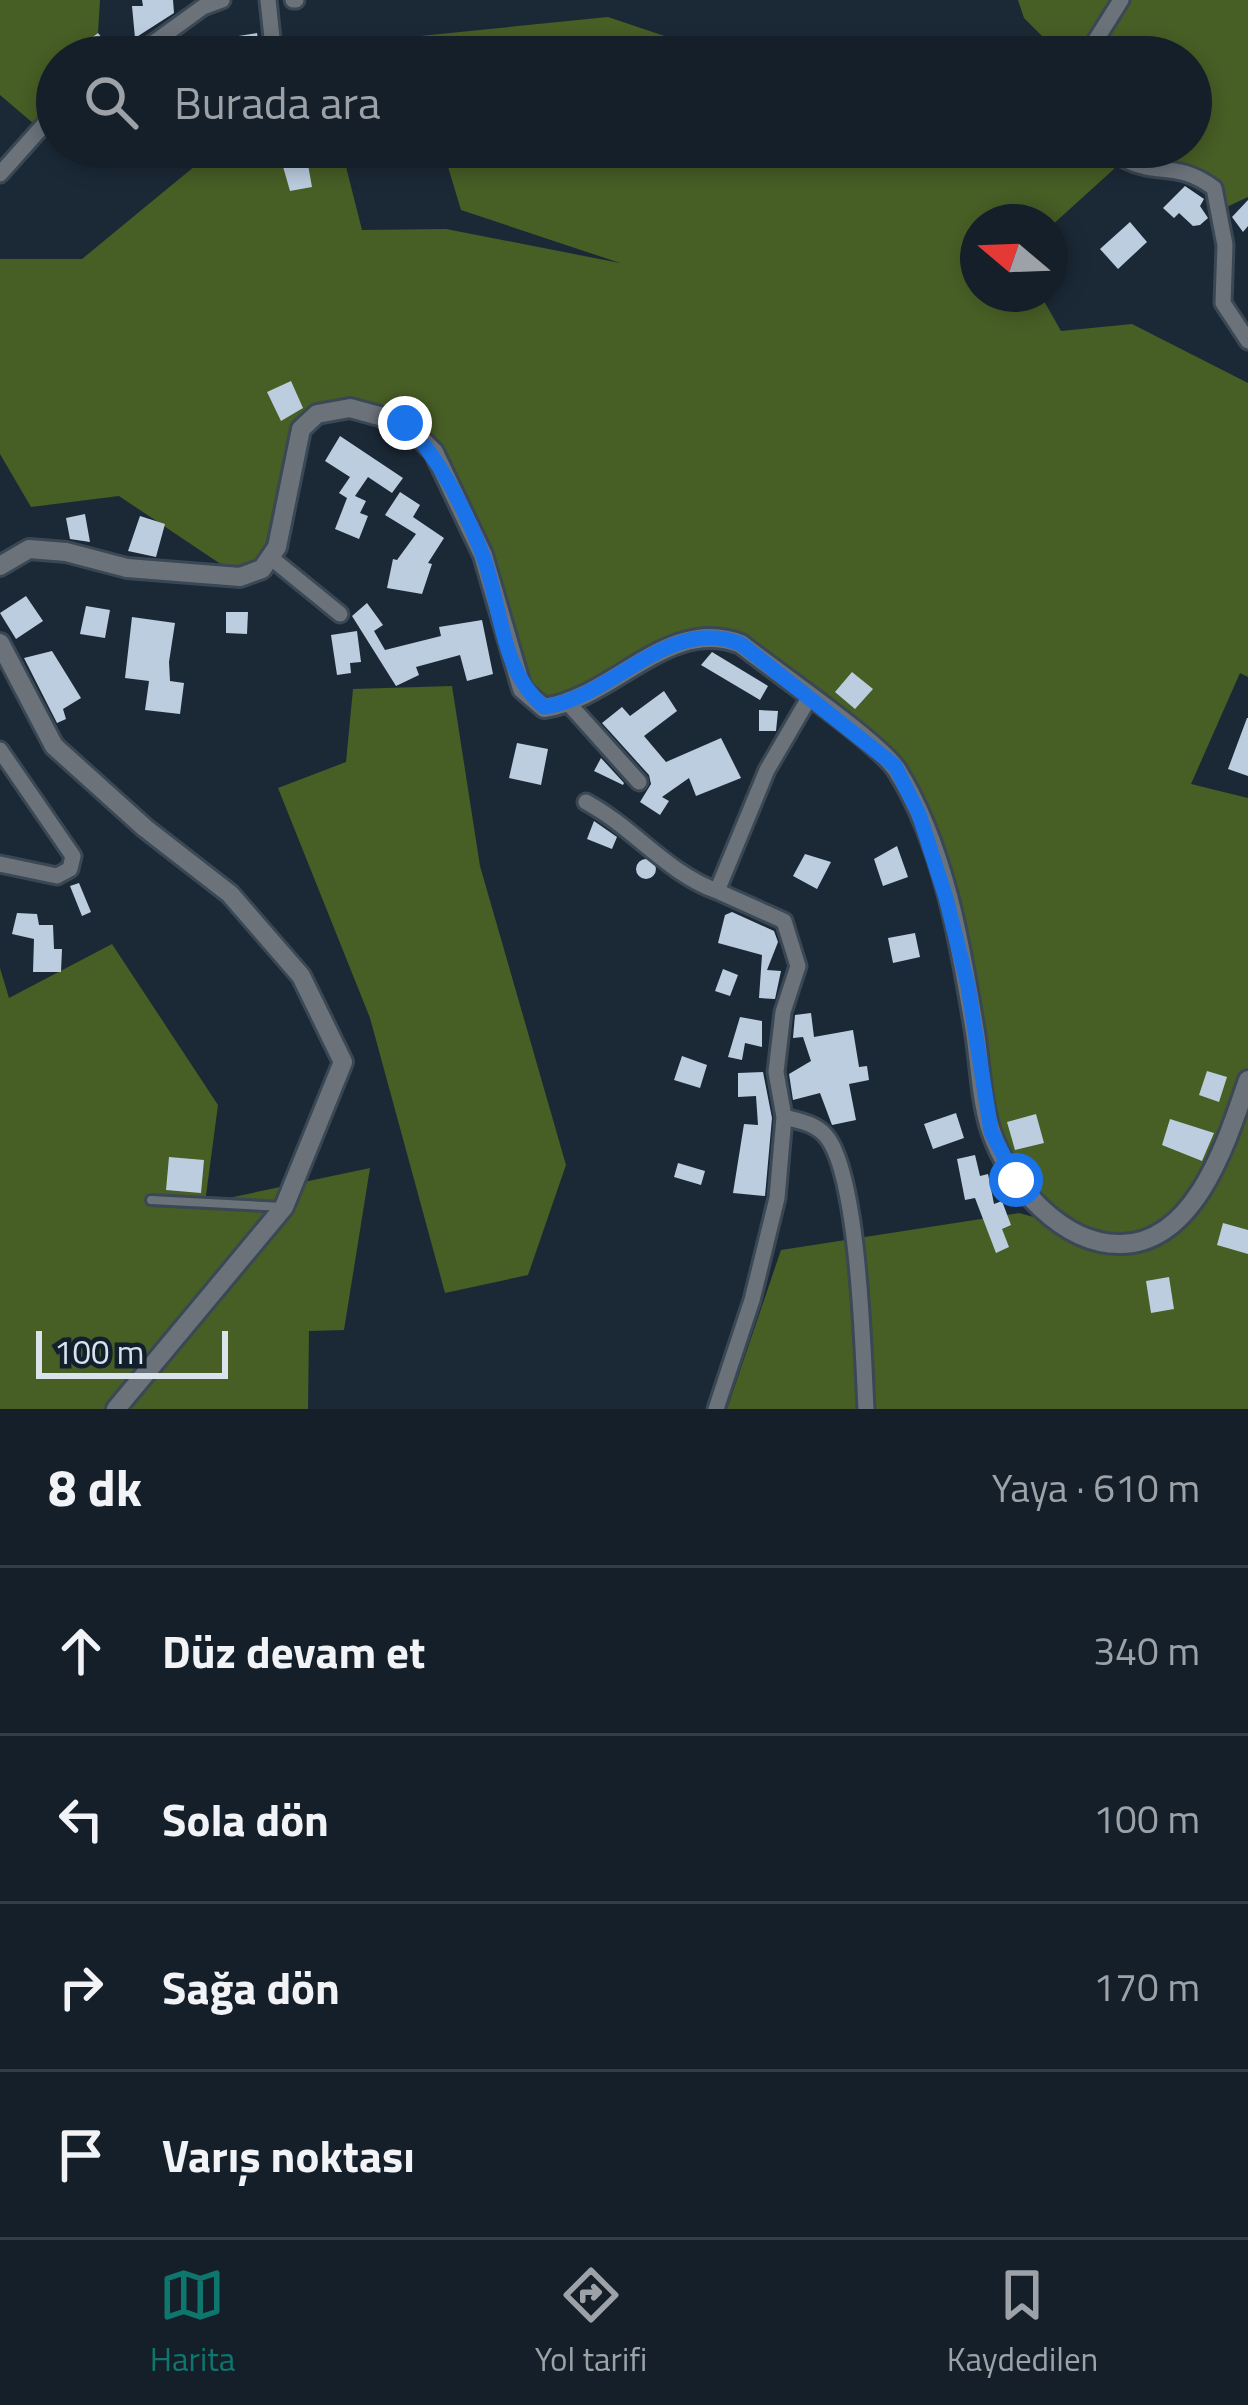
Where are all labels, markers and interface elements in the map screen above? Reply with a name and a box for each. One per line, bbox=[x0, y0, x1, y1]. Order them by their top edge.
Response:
search box bbox=[36, 36, 1212, 168]
text: Burada ara bbox=[174, 68, 381, 136]
icon: search bbox=[78, 69, 144, 135]
north arrow bbox=[960, 204, 1068, 312]
route end bbox=[378, 396, 432, 450]
route start bbox=[989, 1153, 1043, 1207]
scale bar bbox=[36, 1325, 228, 1378]
text: 100 m bbox=[54, 1327, 144, 1377]
text: 8 dk bbox=[48, 1448, 142, 1526]
text: Yaya · 610 m bbox=[992, 1458, 1200, 1517]
text: Düz devam et bbox=[162, 1617, 425, 1685]
icon: ahead bbox=[48, 1618, 114, 1684]
text: 340 m bbox=[1093, 1621, 1200, 1680]
text: Sola dön bbox=[162, 1785, 329, 1853]
icon: left bbox=[48, 1786, 114, 1852]
text: 100 m bbox=[1093, 1789, 1200, 1848]
text: Sağa dön bbox=[162, 1953, 340, 2021]
icon: right bbox=[48, 1954, 114, 2020]
text: 170 m bbox=[1093, 1957, 1200, 2016]
text: Varış noktası bbox=[162, 2121, 415, 2189]
icon: arrive bbox=[48, 2122, 114, 2188]
tab: Harita bbox=[150, 2262, 235, 2384]
tab: Yol tarifi bbox=[535, 2262, 647, 2384]
tab: Kaydedilen bbox=[947, 2262, 1098, 2384]

